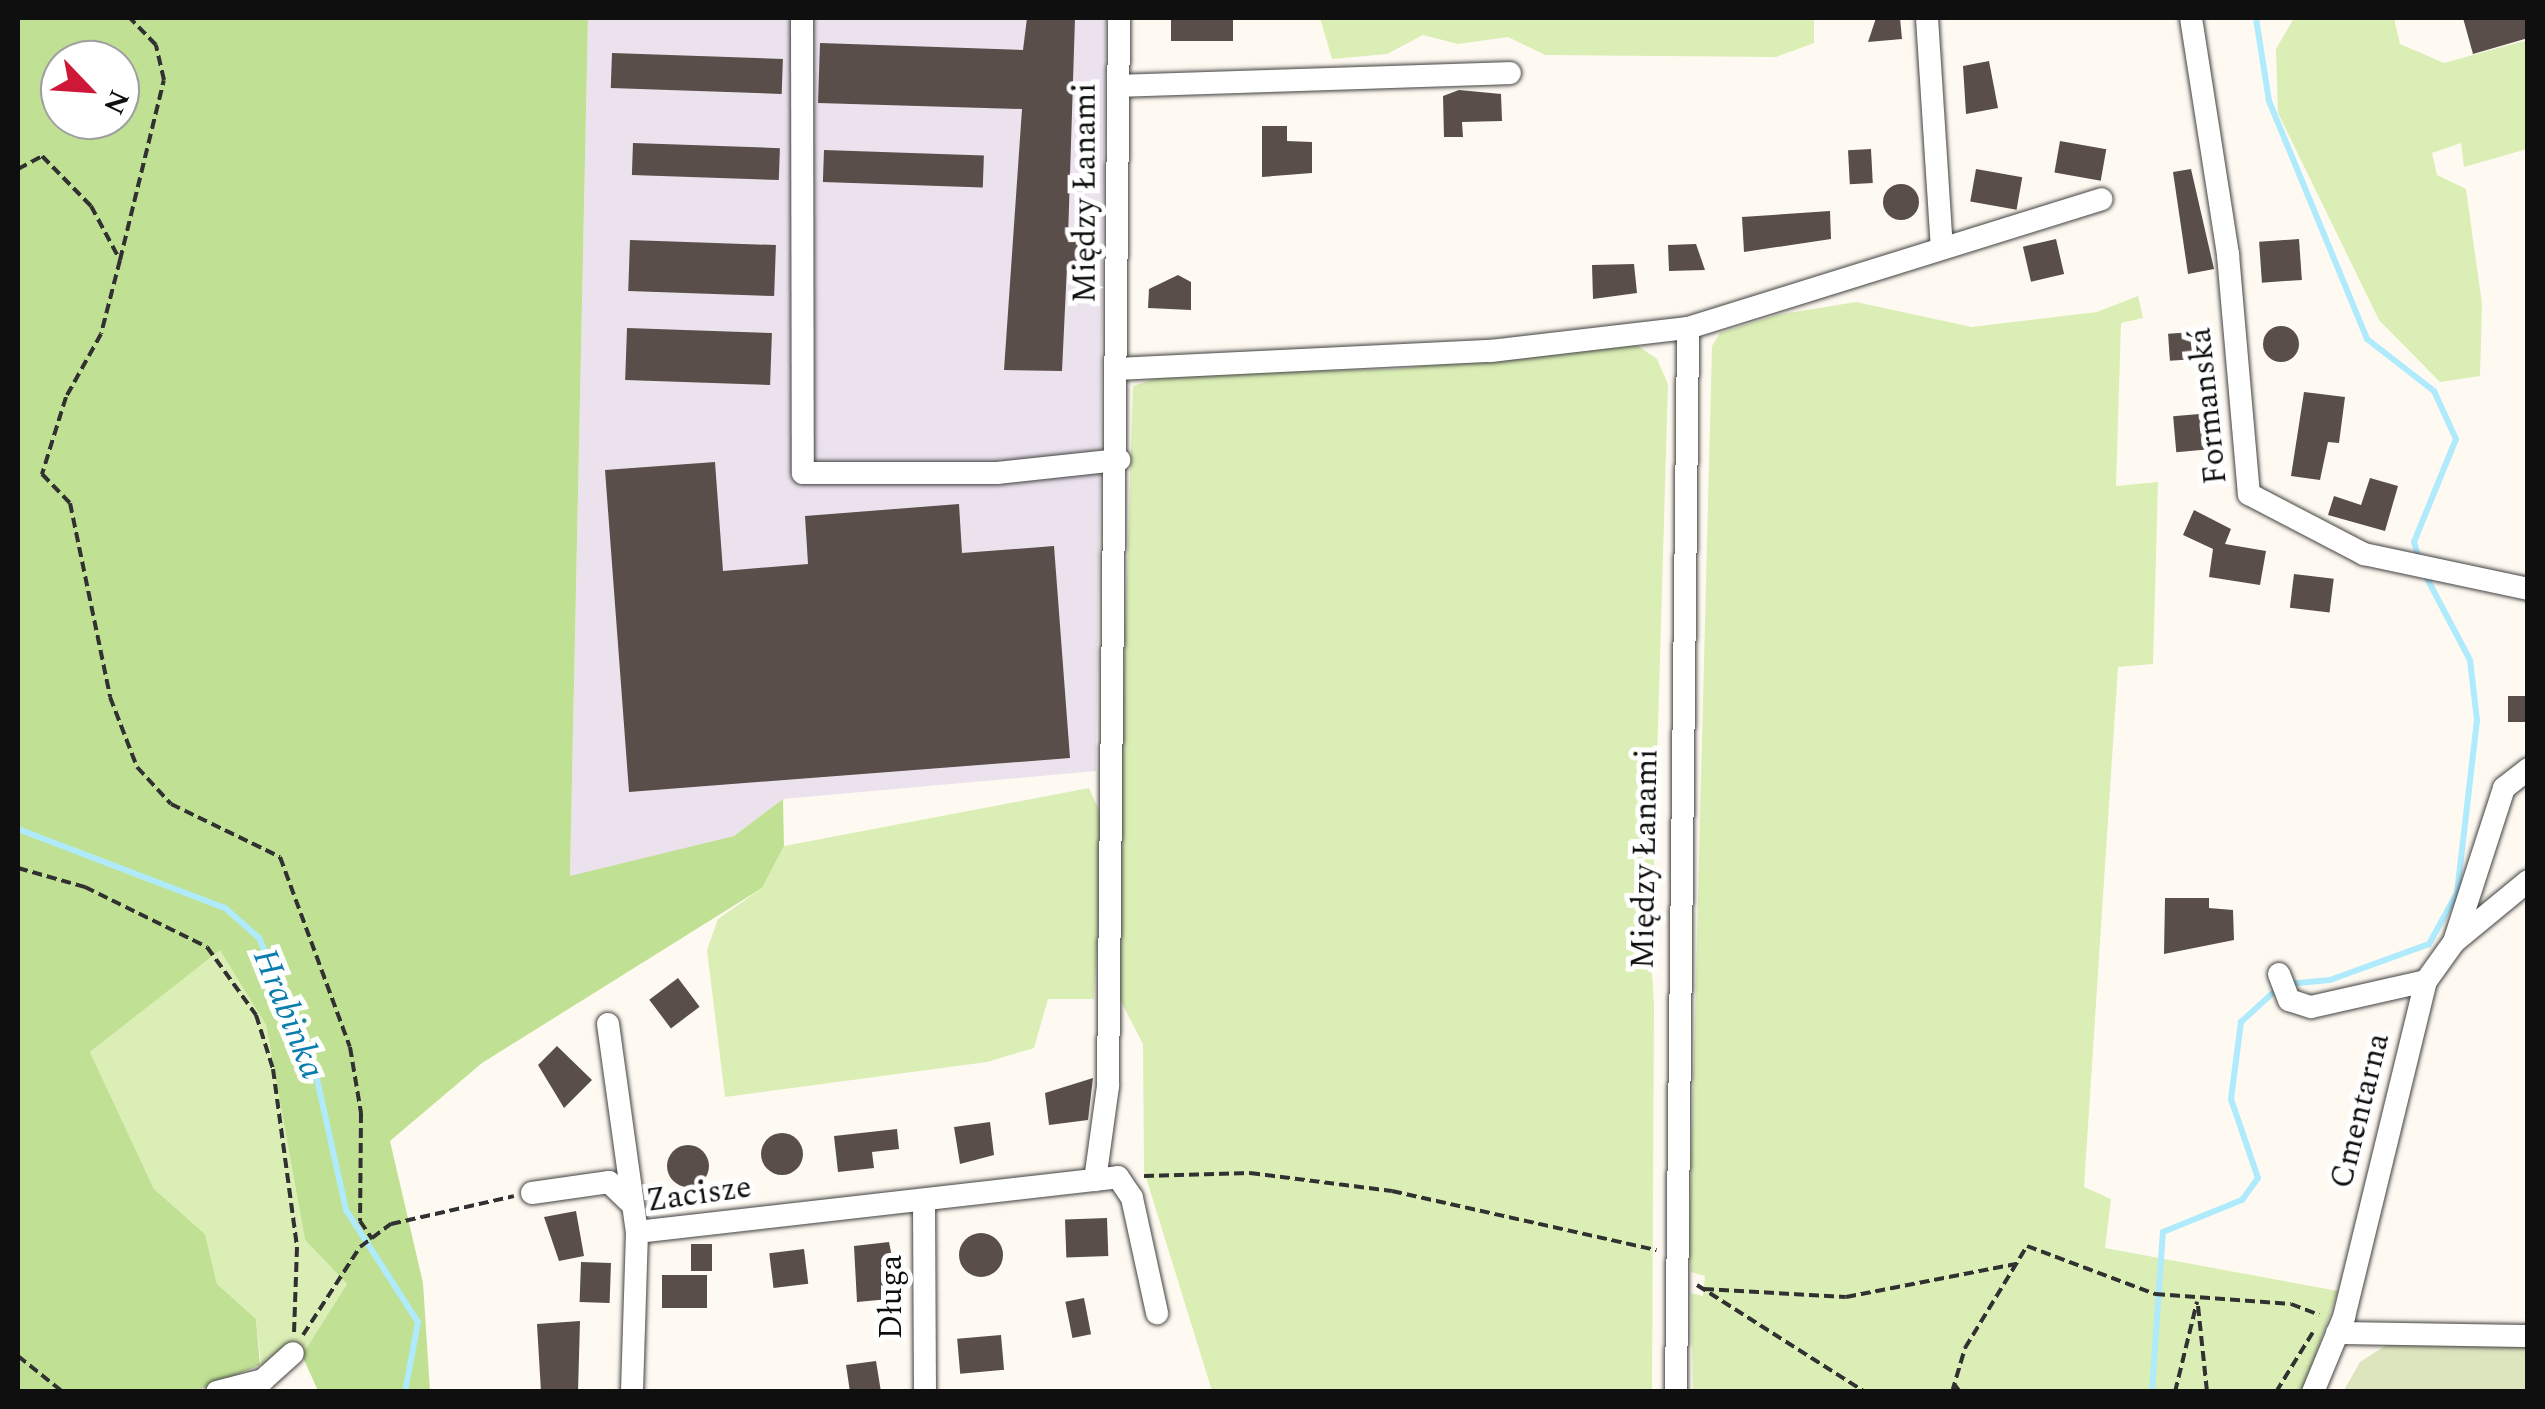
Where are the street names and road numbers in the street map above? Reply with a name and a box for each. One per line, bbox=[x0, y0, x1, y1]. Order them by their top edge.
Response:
street label: Między Łanami bbox=[1067, 83, 1105, 303]
street label: Formanská bbox=[2182, 326, 2236, 486]
street label: Między Łanami bbox=[1625, 749, 1667, 969]
street label: Cmentarna bbox=[2323, 1029, 2399, 1193]
street label: Zacisze bbox=[644, 1169, 754, 1221]
street label: Długa bbox=[873, 1255, 911, 1339]

